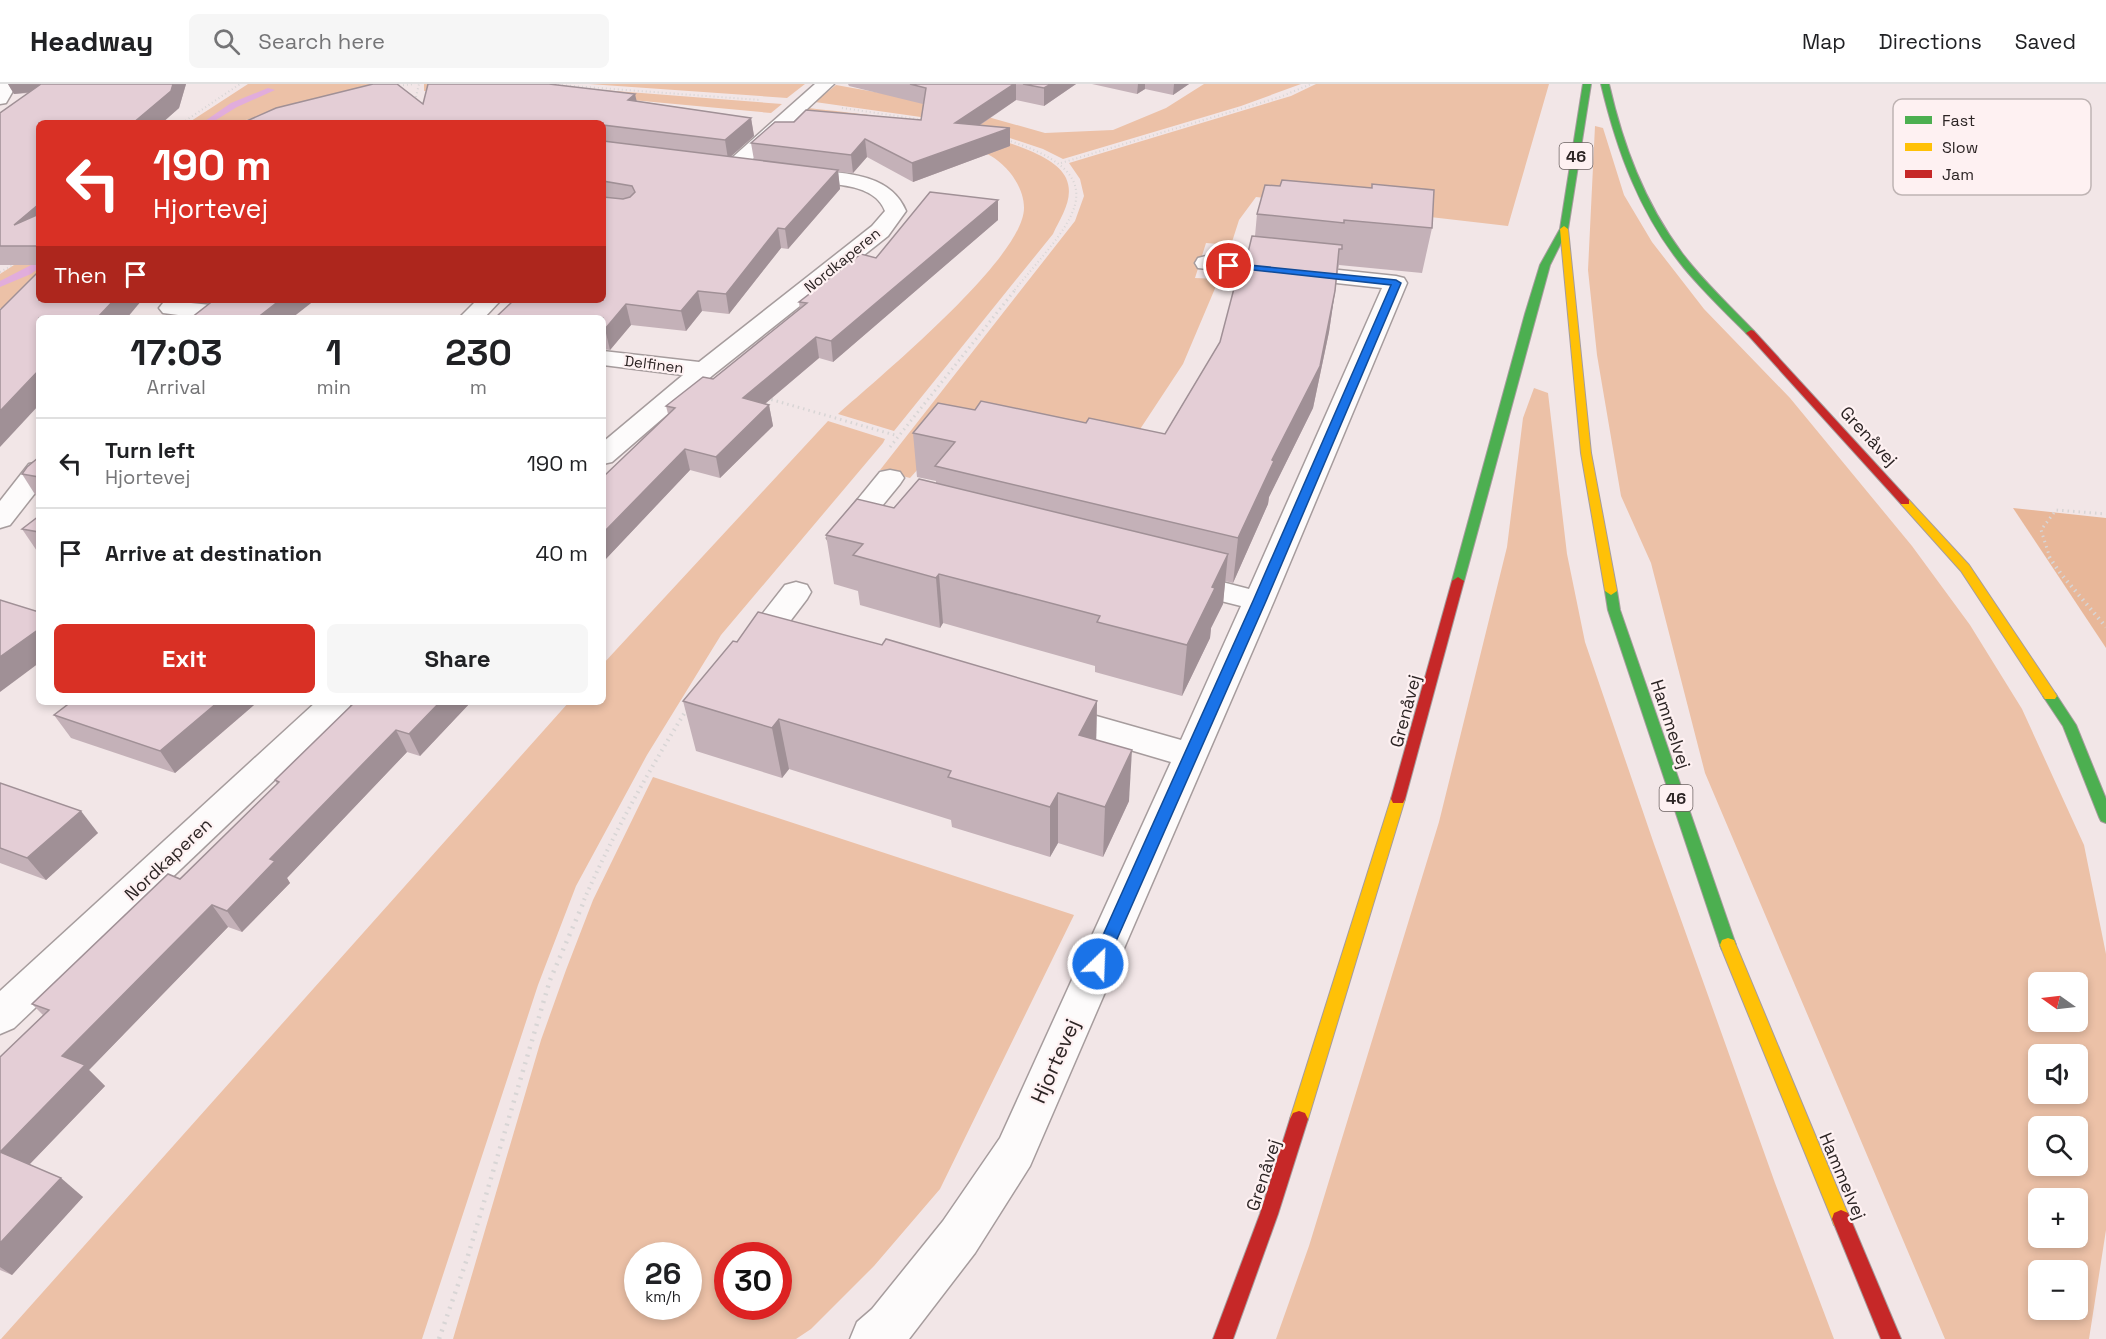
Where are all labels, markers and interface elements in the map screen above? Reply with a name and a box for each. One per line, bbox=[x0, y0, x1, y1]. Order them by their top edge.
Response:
search box bbox=[189, 14, 609, 68]
text: Headway bbox=[30, 23, 153, 59]
icon: search bbox=[210, 25, 243, 58]
text: Search here bbox=[258, 27, 385, 55]
text: Map bbox=[1802, 28, 1846, 55]
text: Directions bbox=[1879, 28, 1982, 55]
text: Saved bbox=[2015, 28, 2076, 55]
legend bbox=[1893, 99, 2091, 195]
text: Fast bbox=[1942, 110, 1975, 131]
text: Slow bbox=[1942, 137, 1978, 158]
text: 190 m bbox=[153, 139, 272, 192]
road number: 46 bbox=[1560, 143, 1592, 169]
icon: left bbox=[54, 144, 132, 222]
text: Jam bbox=[1942, 164, 1974, 185]
text: Hjortevej bbox=[153, 191, 268, 226]
street label: Nordkaperen bbox=[800, 223, 884, 297]
pin bbox=[1203, 240, 1254, 291]
icon: arrive bbox=[1212, 249, 1245, 282]
icon: arrive bbox=[119, 258, 152, 291]
text: Then bbox=[54, 261, 107, 289]
text: 17:03 bbox=[130, 330, 222, 376]
text: 1 bbox=[326, 330, 342, 376]
text: 230 bbox=[445, 330, 512, 376]
street label: Delfinen bbox=[623, 351, 685, 377]
text: Arrival bbox=[147, 374, 206, 400]
text: min bbox=[317, 374, 351, 400]
text: m bbox=[470, 374, 487, 400]
street label: Grenåvej bbox=[1835, 401, 1903, 471]
text: Turn left bbox=[105, 436, 195, 464]
icon: left bbox=[54, 447, 87, 480]
text: 190 m bbox=[527, 449, 588, 477]
text: Hjortevej bbox=[105, 464, 190, 490]
icon: arrive bbox=[54, 537, 87, 570]
text: Arrive at destination bbox=[105, 539, 322, 567]
text: 40 m bbox=[536, 539, 588, 567]
button: Exit bbox=[54, 624, 315, 693]
button: Share bbox=[327, 624, 588, 693]
street label: Grenåvej bbox=[1384, 672, 1426, 750]
street label: Hammelvej bbox=[1646, 676, 1696, 772]
road number: 46 bbox=[1660, 785, 1692, 811]
street label: Nordkaperen bbox=[119, 813, 217, 905]
position arrow bbox=[1066, 932, 1130, 996]
north arrow bbox=[2028, 972, 2088, 1032]
map controls bbox=[2028, 972, 2088, 1320]
street label: Hjortevej bbox=[1024, 1015, 1086, 1107]
button: sound bbox=[2028, 1044, 2088, 1104]
button: search bbox=[2028, 1116, 2088, 1176]
street label: Hammelvej bbox=[1814, 1129, 1872, 1223]
street label: Grenåvej bbox=[1241, 1136, 1285, 1214]
button: + bbox=[2028, 1188, 2088, 1248]
speed limit sign: 30 bbox=[714, 1242, 792, 1320]
text: 26 bbox=[645, 1254, 681, 1293]
button: − bbox=[2028, 1260, 2088, 1320]
text: km/h bbox=[645, 1287, 681, 1306]

